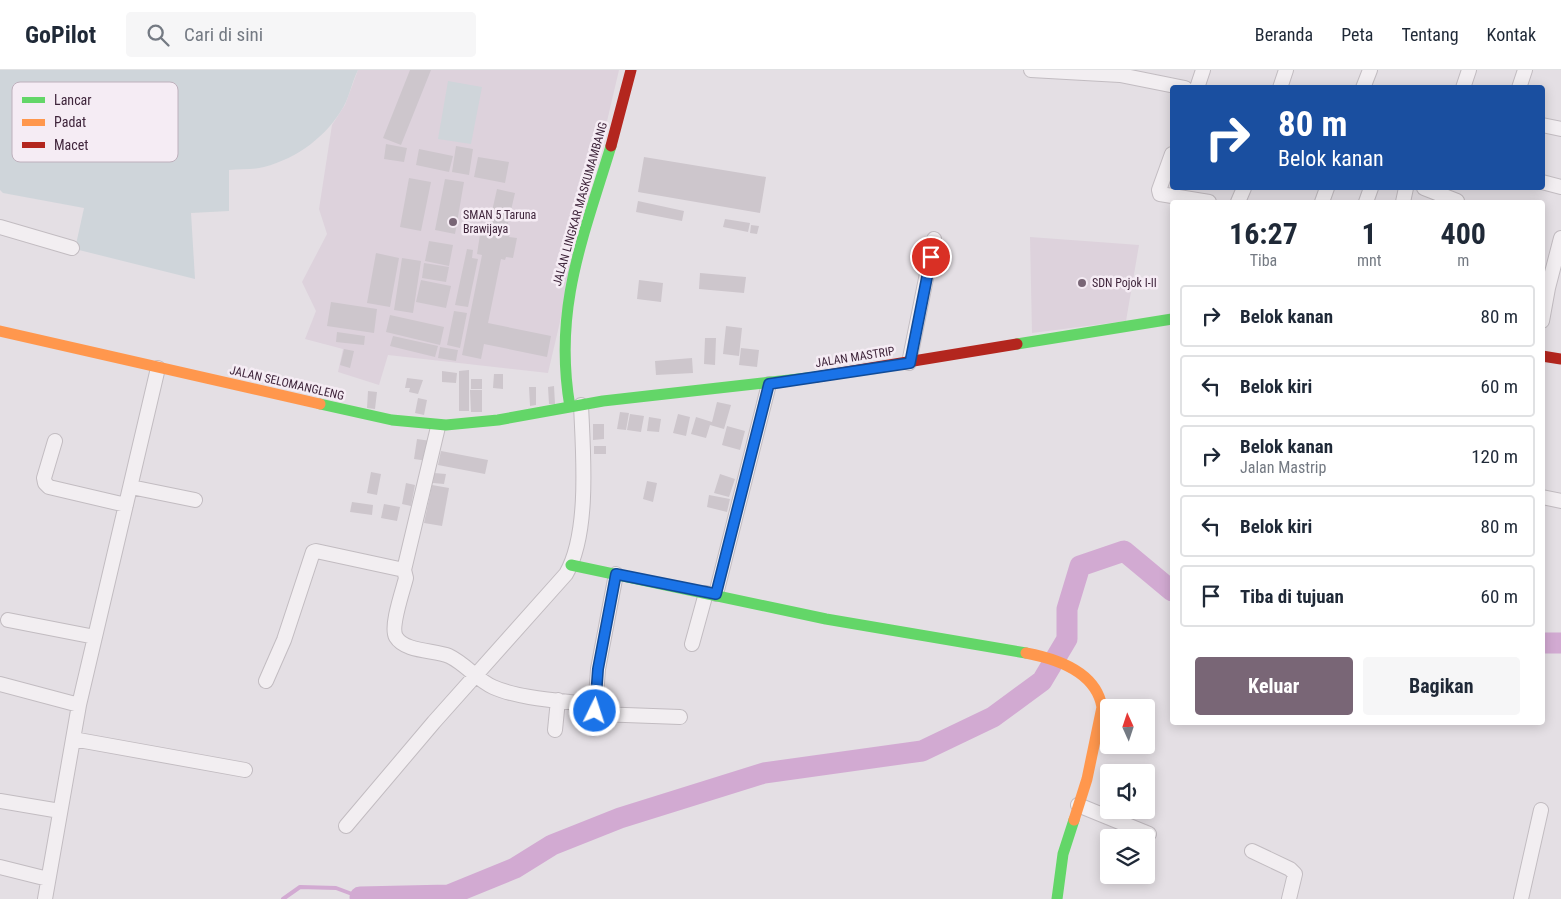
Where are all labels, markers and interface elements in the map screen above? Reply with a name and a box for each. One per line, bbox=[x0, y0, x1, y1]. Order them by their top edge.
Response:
search box bbox=[126, 12, 476, 57]
text: GoPilot bbox=[25, 21, 96, 49]
icon: search bbox=[144, 21, 172, 49]
text: Cari di sini bbox=[184, 23, 263, 46]
text: Beranda bbox=[1255, 24, 1313, 45]
text: Peta bbox=[1341, 24, 1373, 45]
text: Tentang bbox=[1401, 24, 1459, 45]
text: Kontak bbox=[1487, 24, 1536, 45]
legend bbox=[12, 82, 178, 162]
text: Lancar bbox=[54, 92, 92, 108]
text: 80 m bbox=[1278, 104, 1347, 145]
icon: right bbox=[1195, 105, 1260, 170]
text: Padat bbox=[54, 114, 86, 130]
street label: JALAN LINGKAR MASKUMAMBANG bbox=[550, 120, 610, 288]
text: Macet bbox=[54, 137, 88, 153]
text: Belok kanan bbox=[1278, 146, 1384, 171]
place label: SMAN 5 Taruna Brawijaya bbox=[463, 208, 537, 236]
marker: SMAN 5 Taruna Brawijaya bbox=[447, 216, 459, 228]
text: 16:27 bbox=[1229, 216, 1298, 251]
text: 1 bbox=[1362, 216, 1377, 251]
text: 400 bbox=[1440, 216, 1486, 251]
pin bbox=[910, 236, 952, 278]
icon: arrive bbox=[917, 243, 945, 271]
text: Tiba bbox=[1250, 251, 1277, 270]
text: mnt bbox=[1357, 251, 1381, 270]
text: m bbox=[1457, 251, 1469, 270]
place label: SDN Pojok I-II bbox=[1092, 276, 1157, 290]
marker: SDN Pojok I-II bbox=[1076, 277, 1088, 289]
icon: right bbox=[1197, 302, 1225, 330]
text: Belok kanan bbox=[1240, 305, 1333, 328]
text: 80 m bbox=[1481, 305, 1518, 328]
street label: JALAN MASTRIP bbox=[814, 344, 896, 370]
street label: JALAN SELOMANGLENG bbox=[228, 363, 346, 403]
icon: left bbox=[1197, 372, 1225, 400]
text: Belok kiri bbox=[1240, 375, 1312, 398]
text: 60 m bbox=[1481, 375, 1518, 398]
text: Belok kanan bbox=[1240, 435, 1333, 458]
icon: right bbox=[1197, 442, 1225, 470]
text: 120 m bbox=[1471, 445, 1518, 468]
text: Jalan Mastrip bbox=[1240, 458, 1326, 477]
icon: left bbox=[1197, 512, 1225, 540]
text: Belok kiri bbox=[1240, 515, 1312, 538]
text: 80 m bbox=[1481, 515, 1518, 538]
icon: arrive bbox=[1197, 582, 1225, 610]
text: Tiba di tujuan bbox=[1240, 585, 1344, 608]
text: 60 m bbox=[1481, 585, 1518, 608]
button: Keluar bbox=[1195, 657, 1353, 715]
button: Bagikan bbox=[1363, 657, 1520, 715]
position arrow bbox=[568, 684, 620, 736]
north arrow bbox=[1100, 699, 1155, 754]
map controls bbox=[1100, 699, 1155, 884]
button: sound bbox=[1100, 764, 1155, 819]
button: layers bbox=[1100, 829, 1155, 884]

